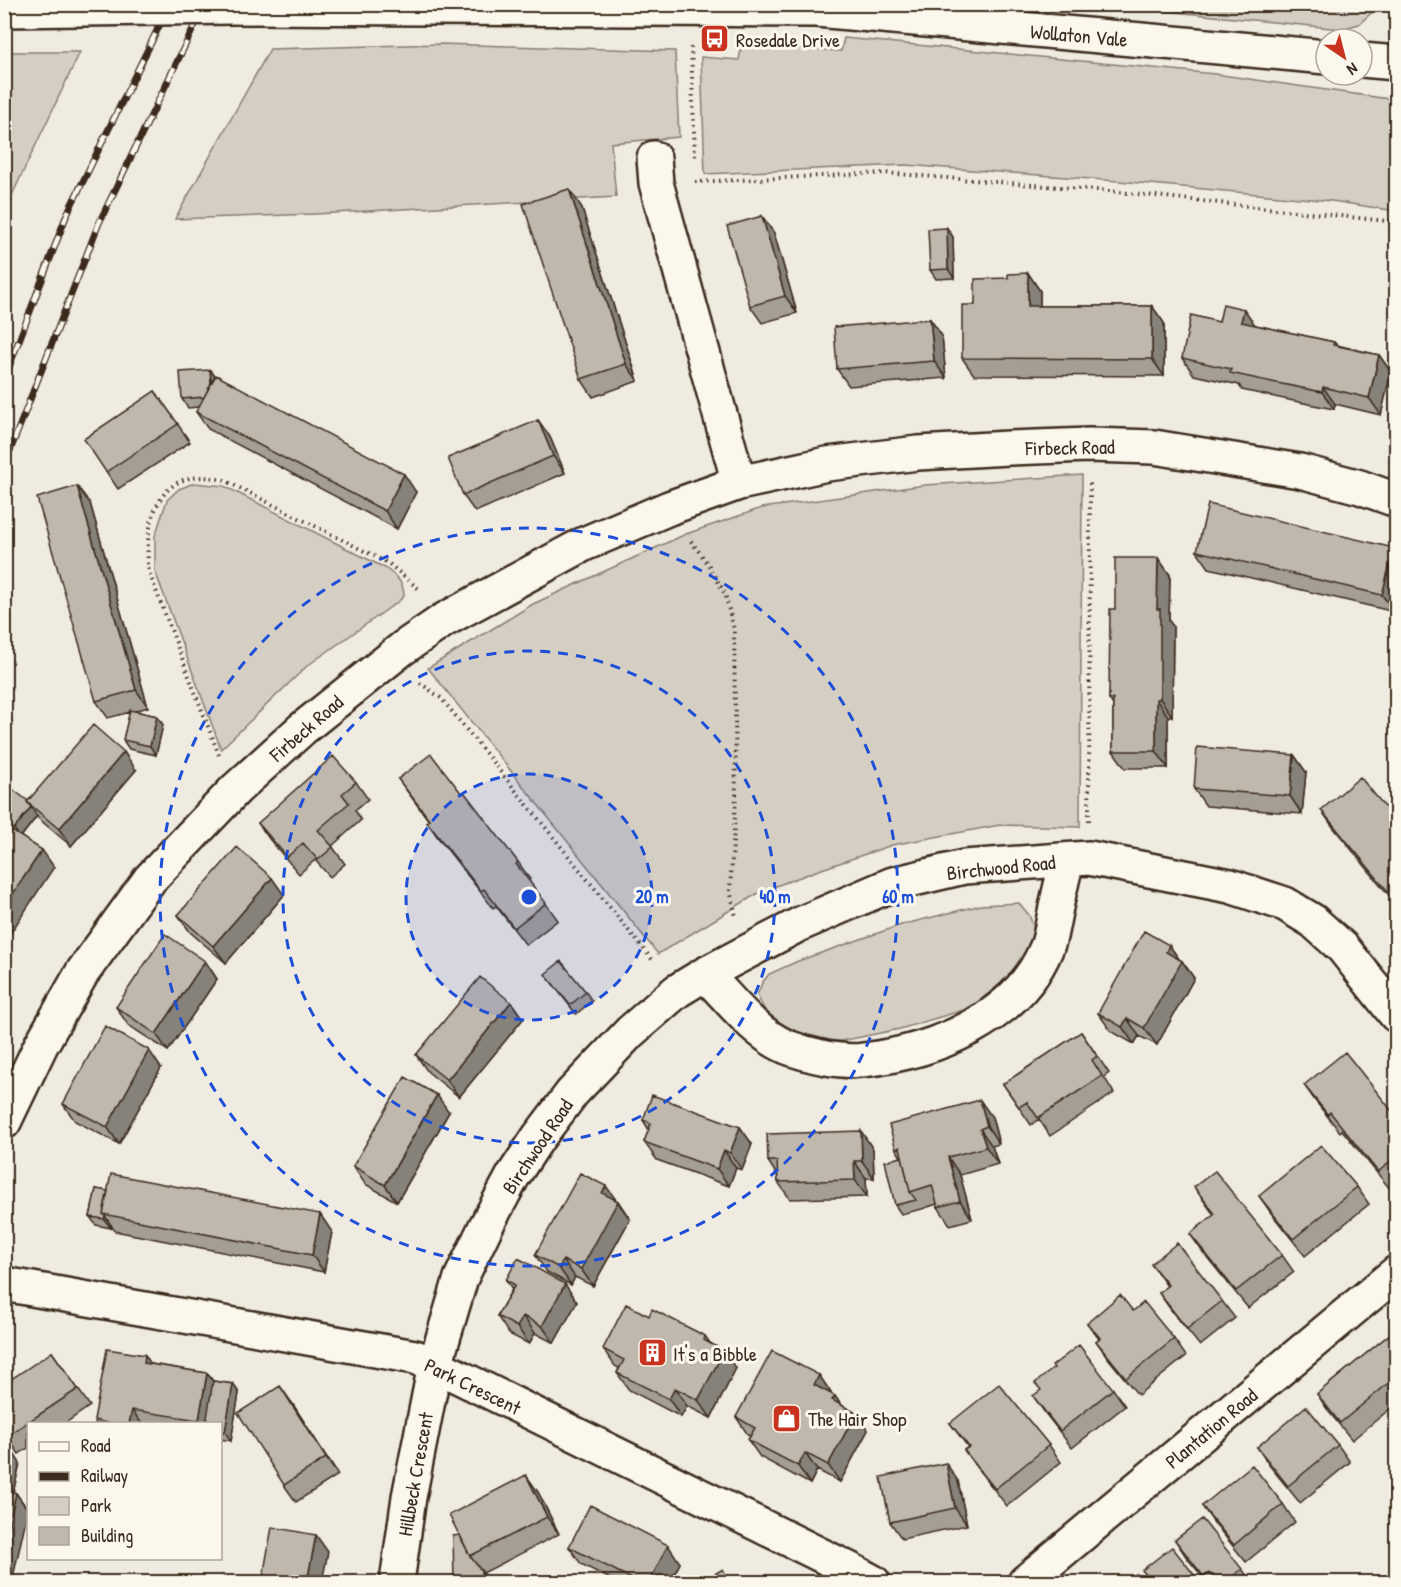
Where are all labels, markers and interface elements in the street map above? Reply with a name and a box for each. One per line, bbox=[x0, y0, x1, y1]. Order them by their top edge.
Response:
street label: Wollaton Vale bbox=[1029, 17, 1129, 53]
bus stop icon: Rosedale Drive bbox=[699, 23, 731, 55]
place label: Rosedale Drive bbox=[736, 26, 840, 53]
north arrow bbox=[1314, 27, 1374, 87]
text: N bbox=[1342, 58, 1362, 81]
street label: Firbeck Road bbox=[1024, 433, 1115, 461]
street label: Firbeck Road bbox=[263, 688, 349, 768]
street label: Birchwood Road bbox=[945, 848, 1057, 886]
text: 20 m bbox=[636, 884, 668, 909]
text: 40 m bbox=[759, 884, 791, 909]
text: 60 m bbox=[882, 884, 914, 909]
centre of rings bbox=[519, 887, 539, 907]
street label: Birchwood Road bbox=[495, 1093, 579, 1199]
building icon: It's a Bibble bbox=[636, 1337, 668, 1369]
place label: It's a Bibble bbox=[673, 1340, 757, 1367]
street label: Park Crescent bbox=[420, 1351, 527, 1421]
street label: Plantation Road bbox=[1159, 1381, 1263, 1474]
shop icon: The Hair Shop bbox=[771, 1402, 803, 1434]
place label: The Hair Shop bbox=[808, 1405, 907, 1432]
street label: Hillbeck Crescent bbox=[391, 1409, 439, 1538]
legend bbox=[27, 1422, 222, 1560]
text: Road bbox=[81, 1433, 111, 1458]
text: Railway bbox=[81, 1463, 128, 1488]
text: Park bbox=[81, 1493, 112, 1518]
text: Building bbox=[81, 1523, 133, 1548]

